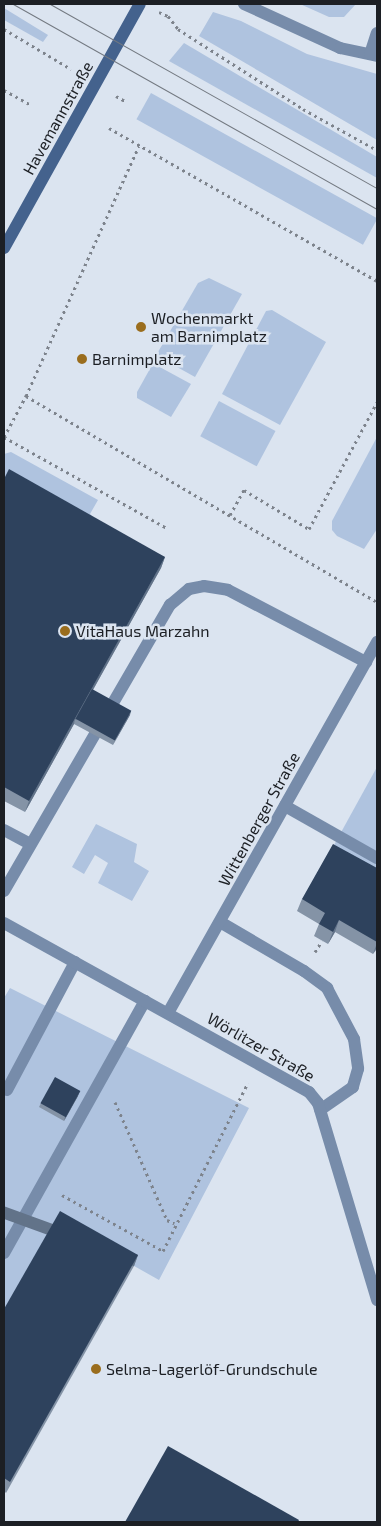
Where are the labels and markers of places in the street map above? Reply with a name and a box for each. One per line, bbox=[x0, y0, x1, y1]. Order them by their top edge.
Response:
place label: Wochenmarkt am Barnimplatz bbox=[151, 308, 267, 346]
marker: Wochenmarkt am Barnimplatz bbox=[135, 321, 147, 333]
place label: Barnimplatz bbox=[92, 349, 181, 369]
marker: Barnimplatz bbox=[76, 353, 88, 365]
place label: VitaHaus Marzahn bbox=[76, 621, 210, 641]
marker: VitaHaus Marzahn bbox=[58, 624, 72, 638]
place label: Selma-Lagerlöf-Grundschule bbox=[106, 1359, 318, 1379]
marker: Selma-Lagerlöf-Grundschule bbox=[90, 1363, 102, 1375]

